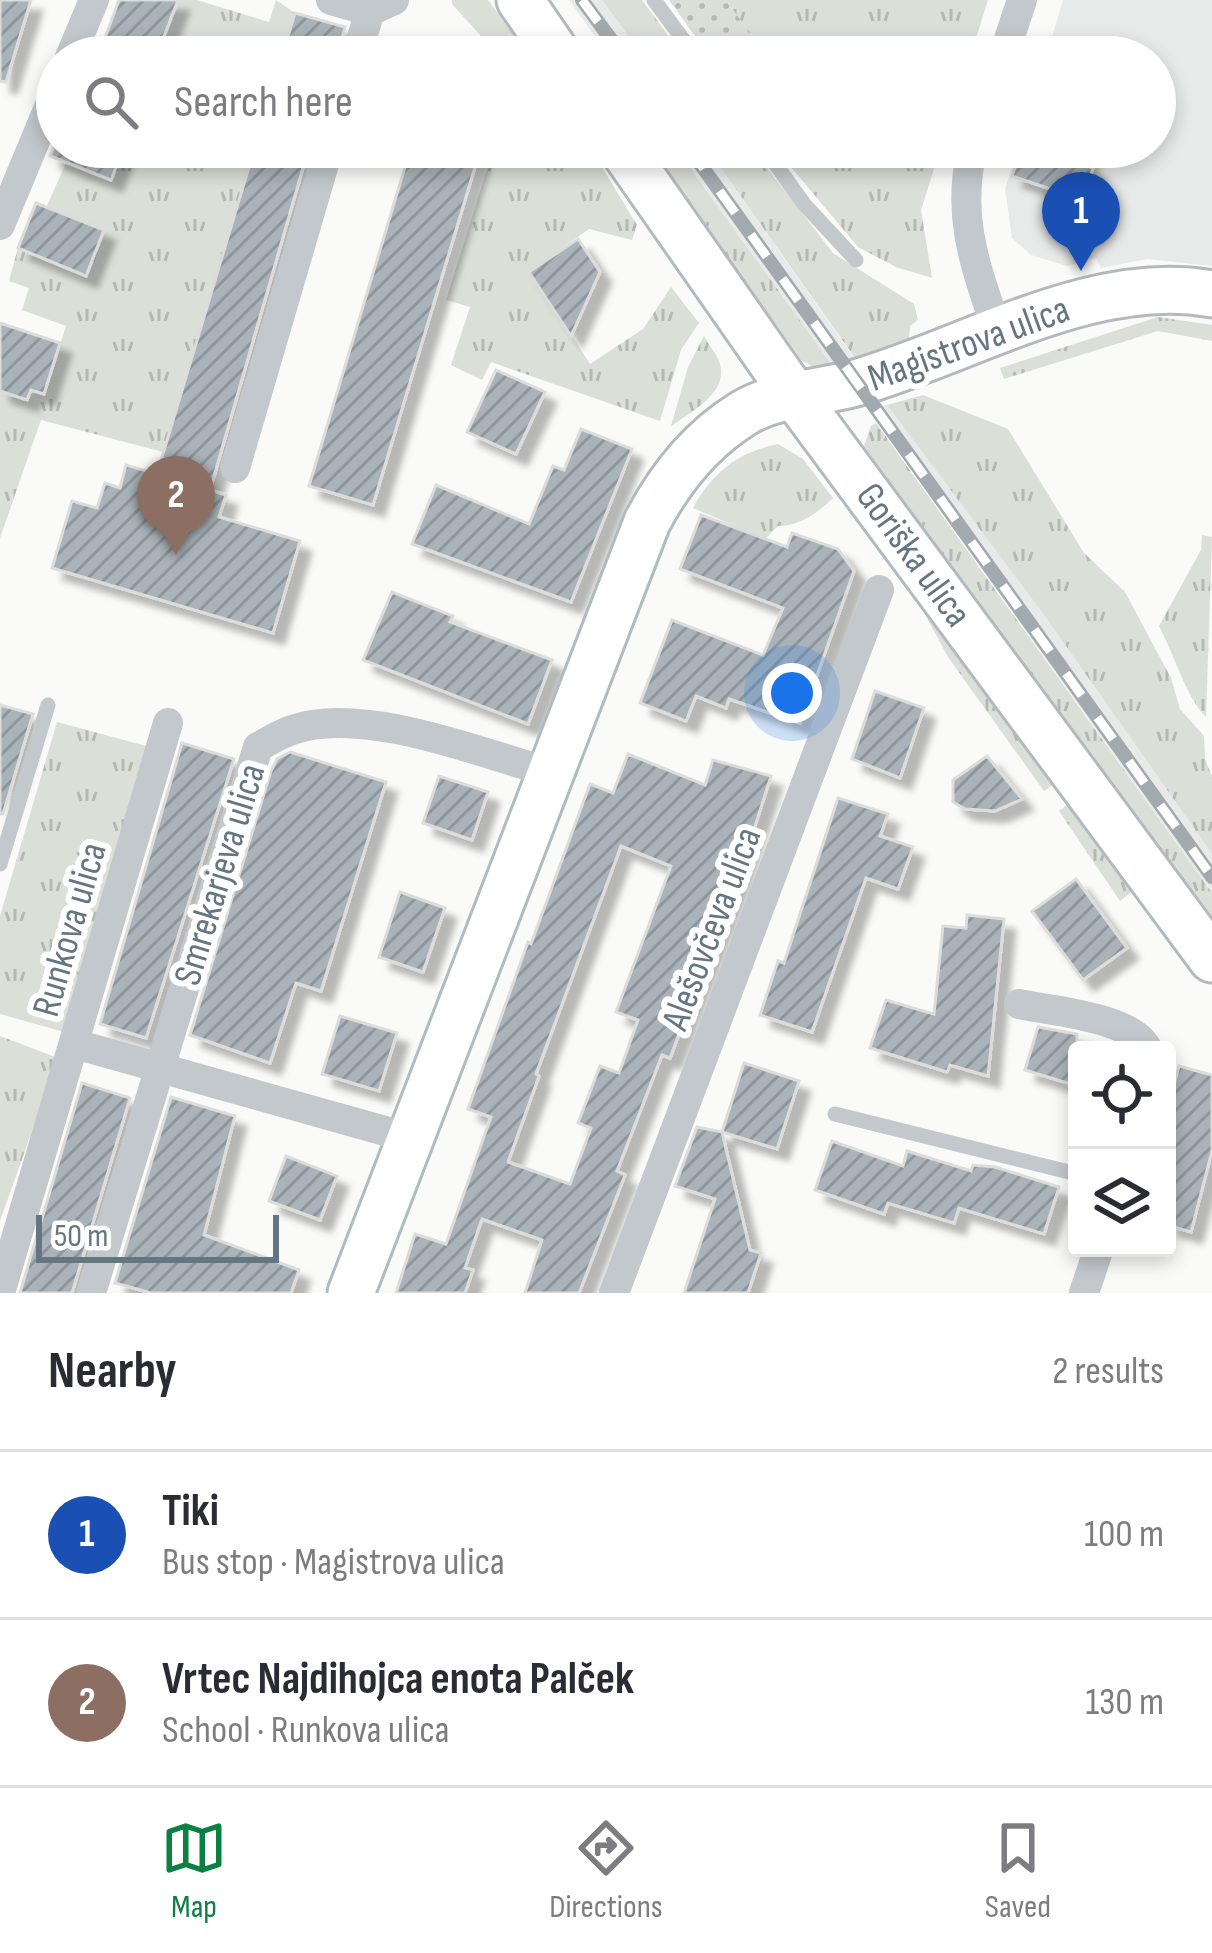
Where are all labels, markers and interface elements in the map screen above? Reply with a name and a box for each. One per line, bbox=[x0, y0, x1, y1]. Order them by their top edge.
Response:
search box bbox=[36, 36, 1176, 168]
icon: search bbox=[78, 69, 144, 135]
text: Search here bbox=[174, 75, 353, 130]
pin: 1 bbox=[1042, 172, 1120, 271]
street label: Magistrova ulica bbox=[862, 286, 1076, 402]
pin: 2 bbox=[137, 456, 215, 555]
street label: Goriška ulica bbox=[845, 474, 981, 636]
your location bbox=[762, 663, 822, 723]
street label: Smrekarjeva ulica bbox=[164, 758, 276, 991]
street label: Alešovčeva ulica bbox=[652, 821, 772, 1038]
street label: Runkova ulica bbox=[23, 837, 118, 1022]
map controls bbox=[1068, 1041, 1176, 1257]
button: locate bbox=[1068, 1041, 1176, 1149]
button: layers bbox=[1068, 1149, 1176, 1257]
scale bar bbox=[36, 1209, 279, 1262]
text: 50 m bbox=[54, 1216, 108, 1256]
text: Nearby bbox=[48, 1341, 177, 1402]
text: 2 results bbox=[1052, 1348, 1164, 1395]
text: Tiki bbox=[162, 1484, 219, 1539]
text: 1 bbox=[79, 1511, 95, 1558]
text: 100 m bbox=[1084, 1511, 1164, 1558]
text: Bus stop · Magistrova ulica bbox=[162, 1539, 505, 1586]
text: Vrtec Najdihojca enota Palček bbox=[162, 1652, 634, 1707]
text: 2 bbox=[78, 1679, 96, 1726]
text: 130 m bbox=[1085, 1679, 1164, 1726]
text: School · Runkova ulica bbox=[162, 1707, 449, 1754]
tab: Map bbox=[161, 1815, 227, 1927]
tab: Directions bbox=[549, 1815, 663, 1927]
tab: Saved bbox=[985, 1815, 1051, 1927]

